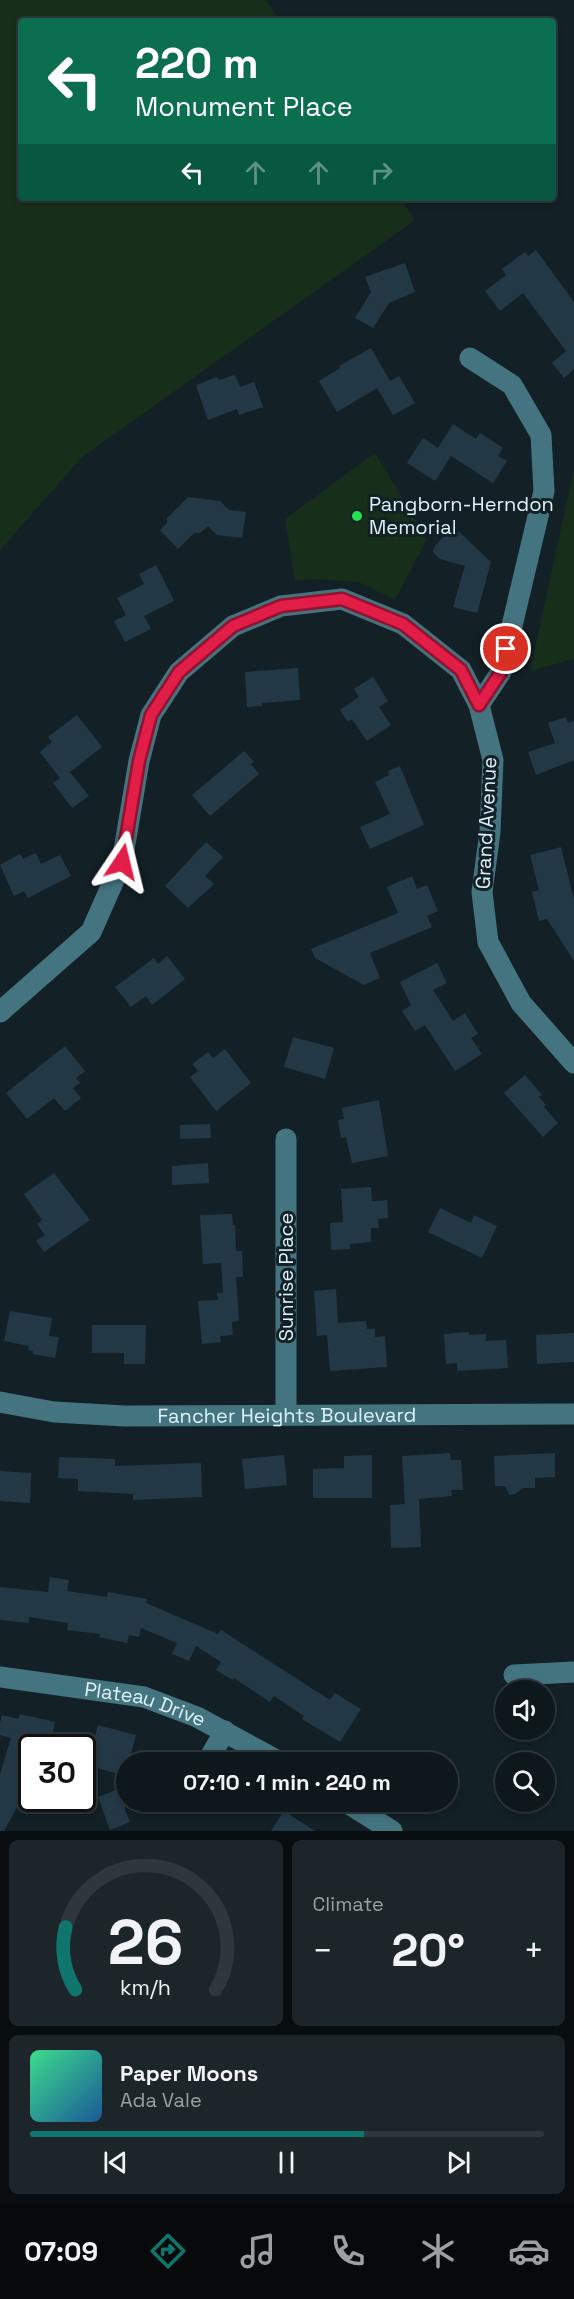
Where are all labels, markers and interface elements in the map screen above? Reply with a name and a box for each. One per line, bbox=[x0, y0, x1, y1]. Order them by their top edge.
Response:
text: 220 m bbox=[135, 37, 259, 90]
icon: left bbox=[36, 42, 114, 120]
text: Monument Place bbox=[135, 89, 353, 124]
icon: left bbox=[176, 156, 209, 189]
icon: ahead bbox=[239, 156, 272, 189]
icon: ahead bbox=[302, 156, 335, 189]
icon: right bbox=[365, 156, 398, 189]
place label: Pangborn-Herndon Memorial bbox=[369, 491, 554, 540]
marker: Pangborn-Herndon Memorial bbox=[350, 509, 364, 523]
pin bbox=[480, 623, 531, 674]
icon: arrive bbox=[489, 632, 522, 665]
street label: Grand Avenue bbox=[470, 756, 502, 890]
position arrow bbox=[90, 830, 154, 894]
street label: Sunrise Place bbox=[273, 1213, 299, 1341]
street label: Fancher Heights Boulevard bbox=[157, 1402, 417, 1429]
street label: Plateau Drive bbox=[83, 1676, 211, 1732]
map controls bbox=[495, 1680, 555, 1812]
button: sound bbox=[495, 1680, 555, 1740]
speed limit sign: 30 bbox=[18, 1734, 96, 1812]
button: search bbox=[495, 1752, 555, 1812]
text: 07:10 · 1 min · 240 m bbox=[183, 1768, 391, 1796]
text: Climate bbox=[313, 1891, 384, 1917]
text: 26 bbox=[108, 1903, 184, 1982]
text: 20° bbox=[391, 1922, 465, 1979]
text: − bbox=[313, 1930, 333, 1972]
text: + bbox=[524, 1930, 544, 1972]
text: km/h bbox=[120, 1974, 171, 2001]
text: Paper Moons bbox=[120, 2059, 258, 2087]
text: Ada Vale bbox=[120, 2087, 202, 2113]
icon: previous bbox=[99, 2146, 132, 2179]
icon: pause bbox=[270, 2146, 303, 2179]
icon: next bbox=[442, 2146, 475, 2179]
icon: directions bbox=[147, 2230, 189, 2272]
icon: music bbox=[237, 2230, 279, 2272]
icon: phone bbox=[327, 2230, 369, 2272]
icon: climate bbox=[417, 2230, 459, 2272]
icon: car bbox=[508, 2230, 550, 2272]
text: 07:09 bbox=[24, 2234, 98, 2269]

